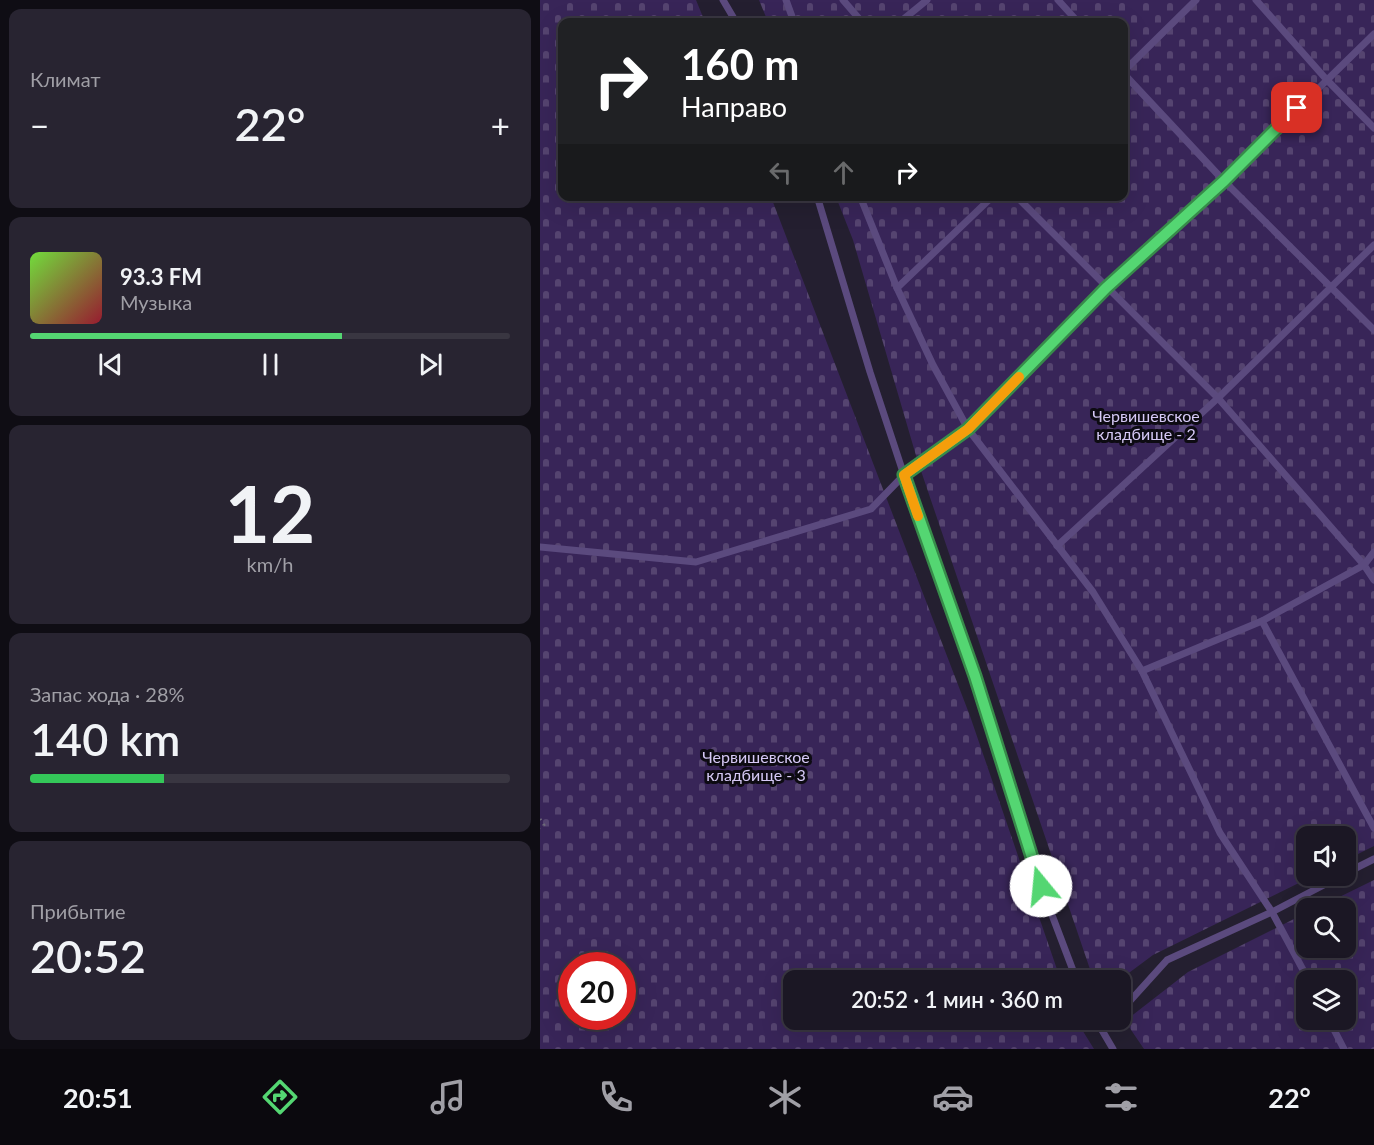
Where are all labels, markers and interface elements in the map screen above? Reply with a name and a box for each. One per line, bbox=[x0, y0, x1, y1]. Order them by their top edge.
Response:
text: 160 m bbox=[681, 39, 799, 89]
icon: right bbox=[582, 42, 660, 120]
text: Климат bbox=[30, 67, 101, 91]
pin bbox=[1271, 82, 1322, 133]
text: Направо bbox=[681, 90, 787, 123]
icon: arrive bbox=[1280, 91, 1313, 124]
text: 22° bbox=[235, 97, 305, 151]
text: − bbox=[30, 105, 49, 145]
text: + bbox=[491, 105, 510, 145]
icon: left bbox=[764, 156, 797, 189]
icon: ahead bbox=[827, 156, 860, 189]
icon: right bbox=[890, 156, 923, 189]
text: 93.3 FM bbox=[120, 263, 202, 290]
text: Музыка bbox=[120, 290, 192, 314]
icon: previous bbox=[94, 348, 127, 381]
icon: pause bbox=[254, 348, 287, 381]
icon: next bbox=[414, 348, 447, 381]
park label: Червишевское кладбище - 2 bbox=[1092, 406, 1200, 443]
text: 12 bbox=[225, 466, 315, 560]
text: km/h bbox=[247, 552, 293, 576]
text: Запас хода · 28% bbox=[30, 682, 185, 706]
text: 140 km bbox=[30, 712, 180, 766]
park label: Червишевское кладбище - 3 bbox=[702, 747, 810, 784]
map controls bbox=[1296, 826, 1356, 1030]
button: sound bbox=[1296, 826, 1356, 886]
position arrow bbox=[1009, 854, 1073, 918]
button: search bbox=[1296, 898, 1356, 958]
text: Прибытие bbox=[30, 899, 126, 923]
text: 20:52 bbox=[30, 929, 146, 983]
speed limit sign: 20 bbox=[558, 952, 636, 1030]
button: layers bbox=[1296, 970, 1356, 1030]
text: 20:52 · 1 мин · 360 m bbox=[851, 986, 1063, 1013]
icon: directions bbox=[259, 1076, 301, 1118]
icon: music bbox=[427, 1076, 469, 1118]
icon: phone bbox=[595, 1076, 637, 1118]
icon: climate bbox=[764, 1076, 806, 1118]
icon: car bbox=[932, 1076, 974, 1118]
icon: filters bbox=[1100, 1076, 1142, 1118]
text: 20:51 bbox=[63, 1081, 133, 1114]
text: 22° bbox=[1268, 1081, 1311, 1114]

